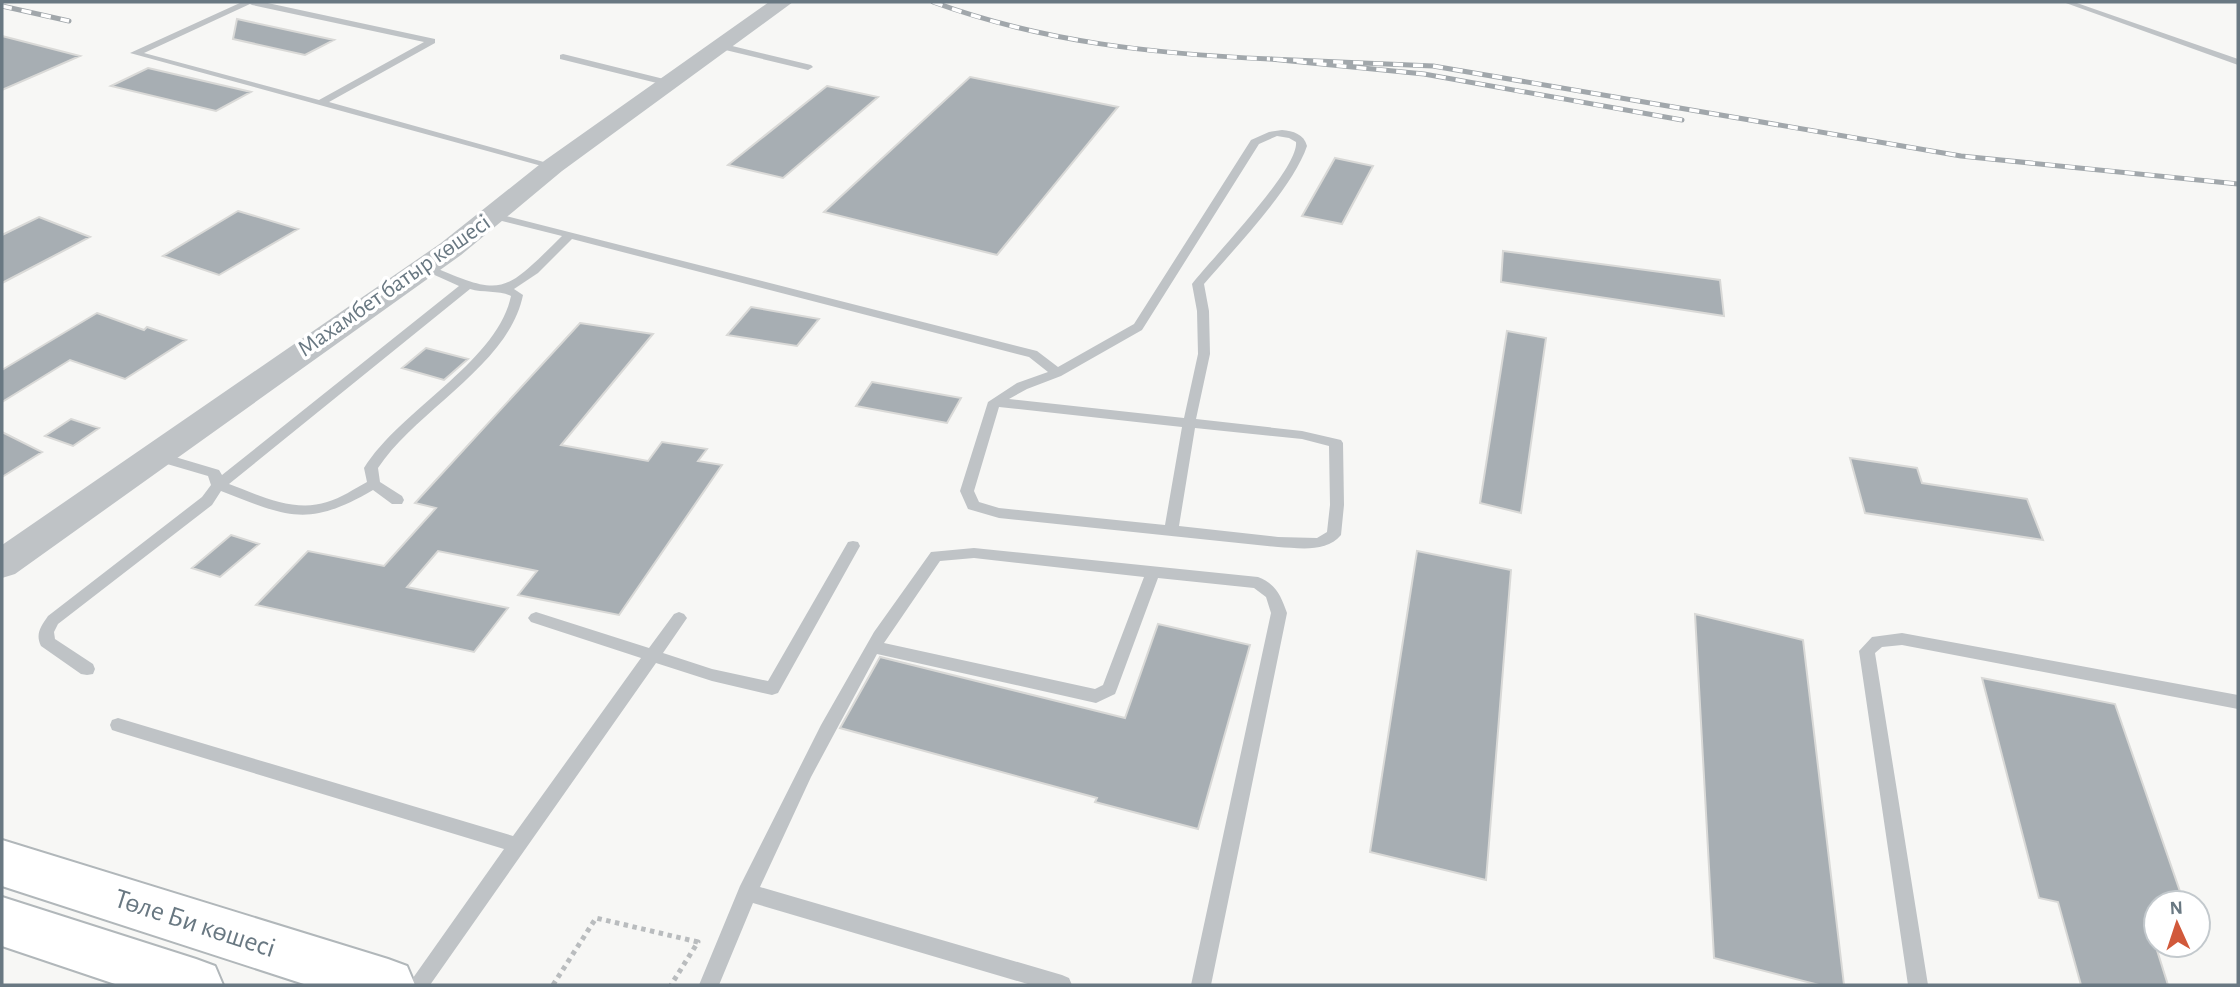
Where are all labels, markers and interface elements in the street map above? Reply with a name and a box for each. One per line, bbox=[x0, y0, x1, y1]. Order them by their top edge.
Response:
street label: Махамбет батыр көшесі bbox=[293, 210, 495, 362]
street label: Төле Би көшесі bbox=[111, 885, 279, 963]
north arrow bbox=[2142, 889, 2212, 959]
text: N bbox=[2169, 899, 2183, 918]

